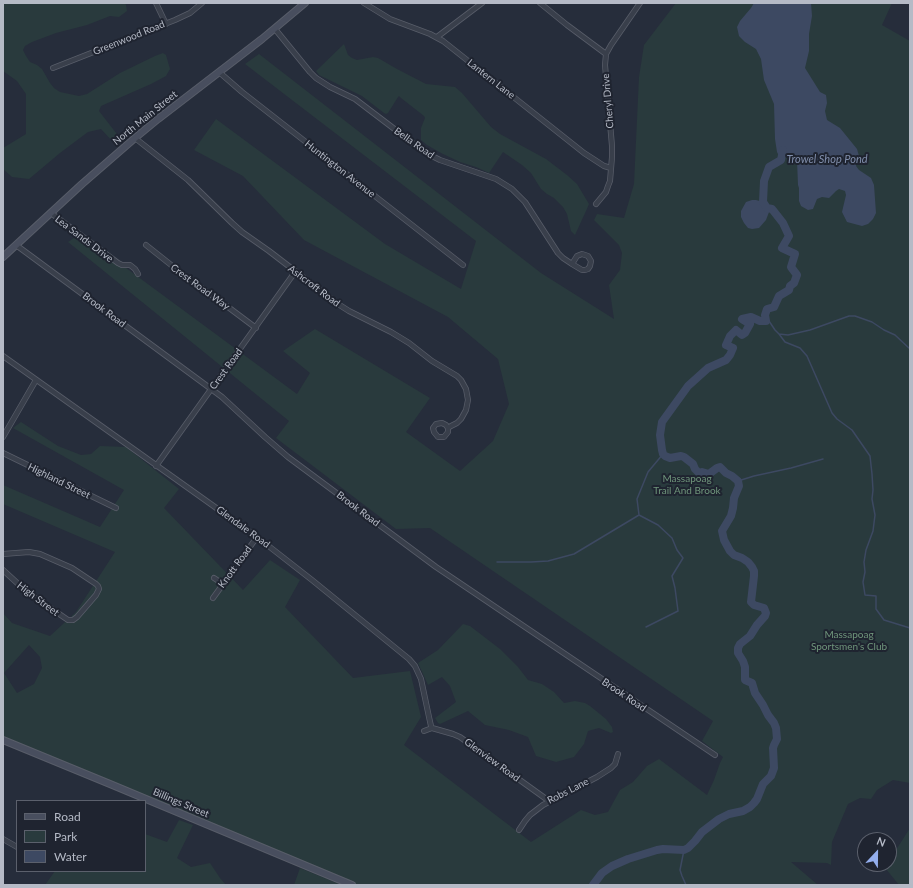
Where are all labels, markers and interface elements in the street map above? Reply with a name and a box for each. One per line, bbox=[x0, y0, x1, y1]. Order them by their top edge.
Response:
street label: Greenwood Road bbox=[91, 18, 167, 58]
street label: Lantern Lane bbox=[465, 57, 517, 101]
street label: Cheryl Drive bbox=[600, 73, 616, 129]
street label: North Main Street bbox=[110, 88, 180, 148]
street label: Bella Road bbox=[392, 125, 436, 161]
street label: Huntington Avenue bbox=[302, 138, 378, 200]
water label: Trowel Shop Pond bbox=[786, 152, 868, 166]
street label: Lea Sands Drive bbox=[53, 213, 115, 265]
street label: Crest Road Way bbox=[168, 261, 232, 313]
street label: Ashcroft Road bbox=[286, 263, 342, 309]
street label: Brook Road bbox=[80, 290, 128, 330]
street label: Crest Road bbox=[207, 346, 245, 392]
street label: Highland Street bbox=[26, 461, 92, 501]
park label: Massapoag Trail And Brook bbox=[653, 473, 721, 496]
street label: Brook Road bbox=[334, 489, 382, 529]
street label: Glendale Road bbox=[214, 504, 272, 550]
street label: Knott Road bbox=[216, 544, 254, 590]
street label: High Street bbox=[15, 579, 61, 619]
park label: Massapoag Sportsmen's Club bbox=[811, 629, 887, 652]
street label: Brook Road bbox=[600, 676, 648, 714]
street label: Glenview Road bbox=[462, 736, 522, 784]
street label: Robs Lane bbox=[545, 775, 591, 807]
street label: Billings Street bbox=[151, 786, 211, 820]
legend bbox=[16, 800, 146, 872]
text: Road bbox=[54, 809, 81, 824]
text: Park bbox=[54, 829, 77, 844]
north arrow bbox=[857, 832, 897, 872]
text: N bbox=[875, 834, 888, 849]
text: Water bbox=[54, 849, 87, 864]

